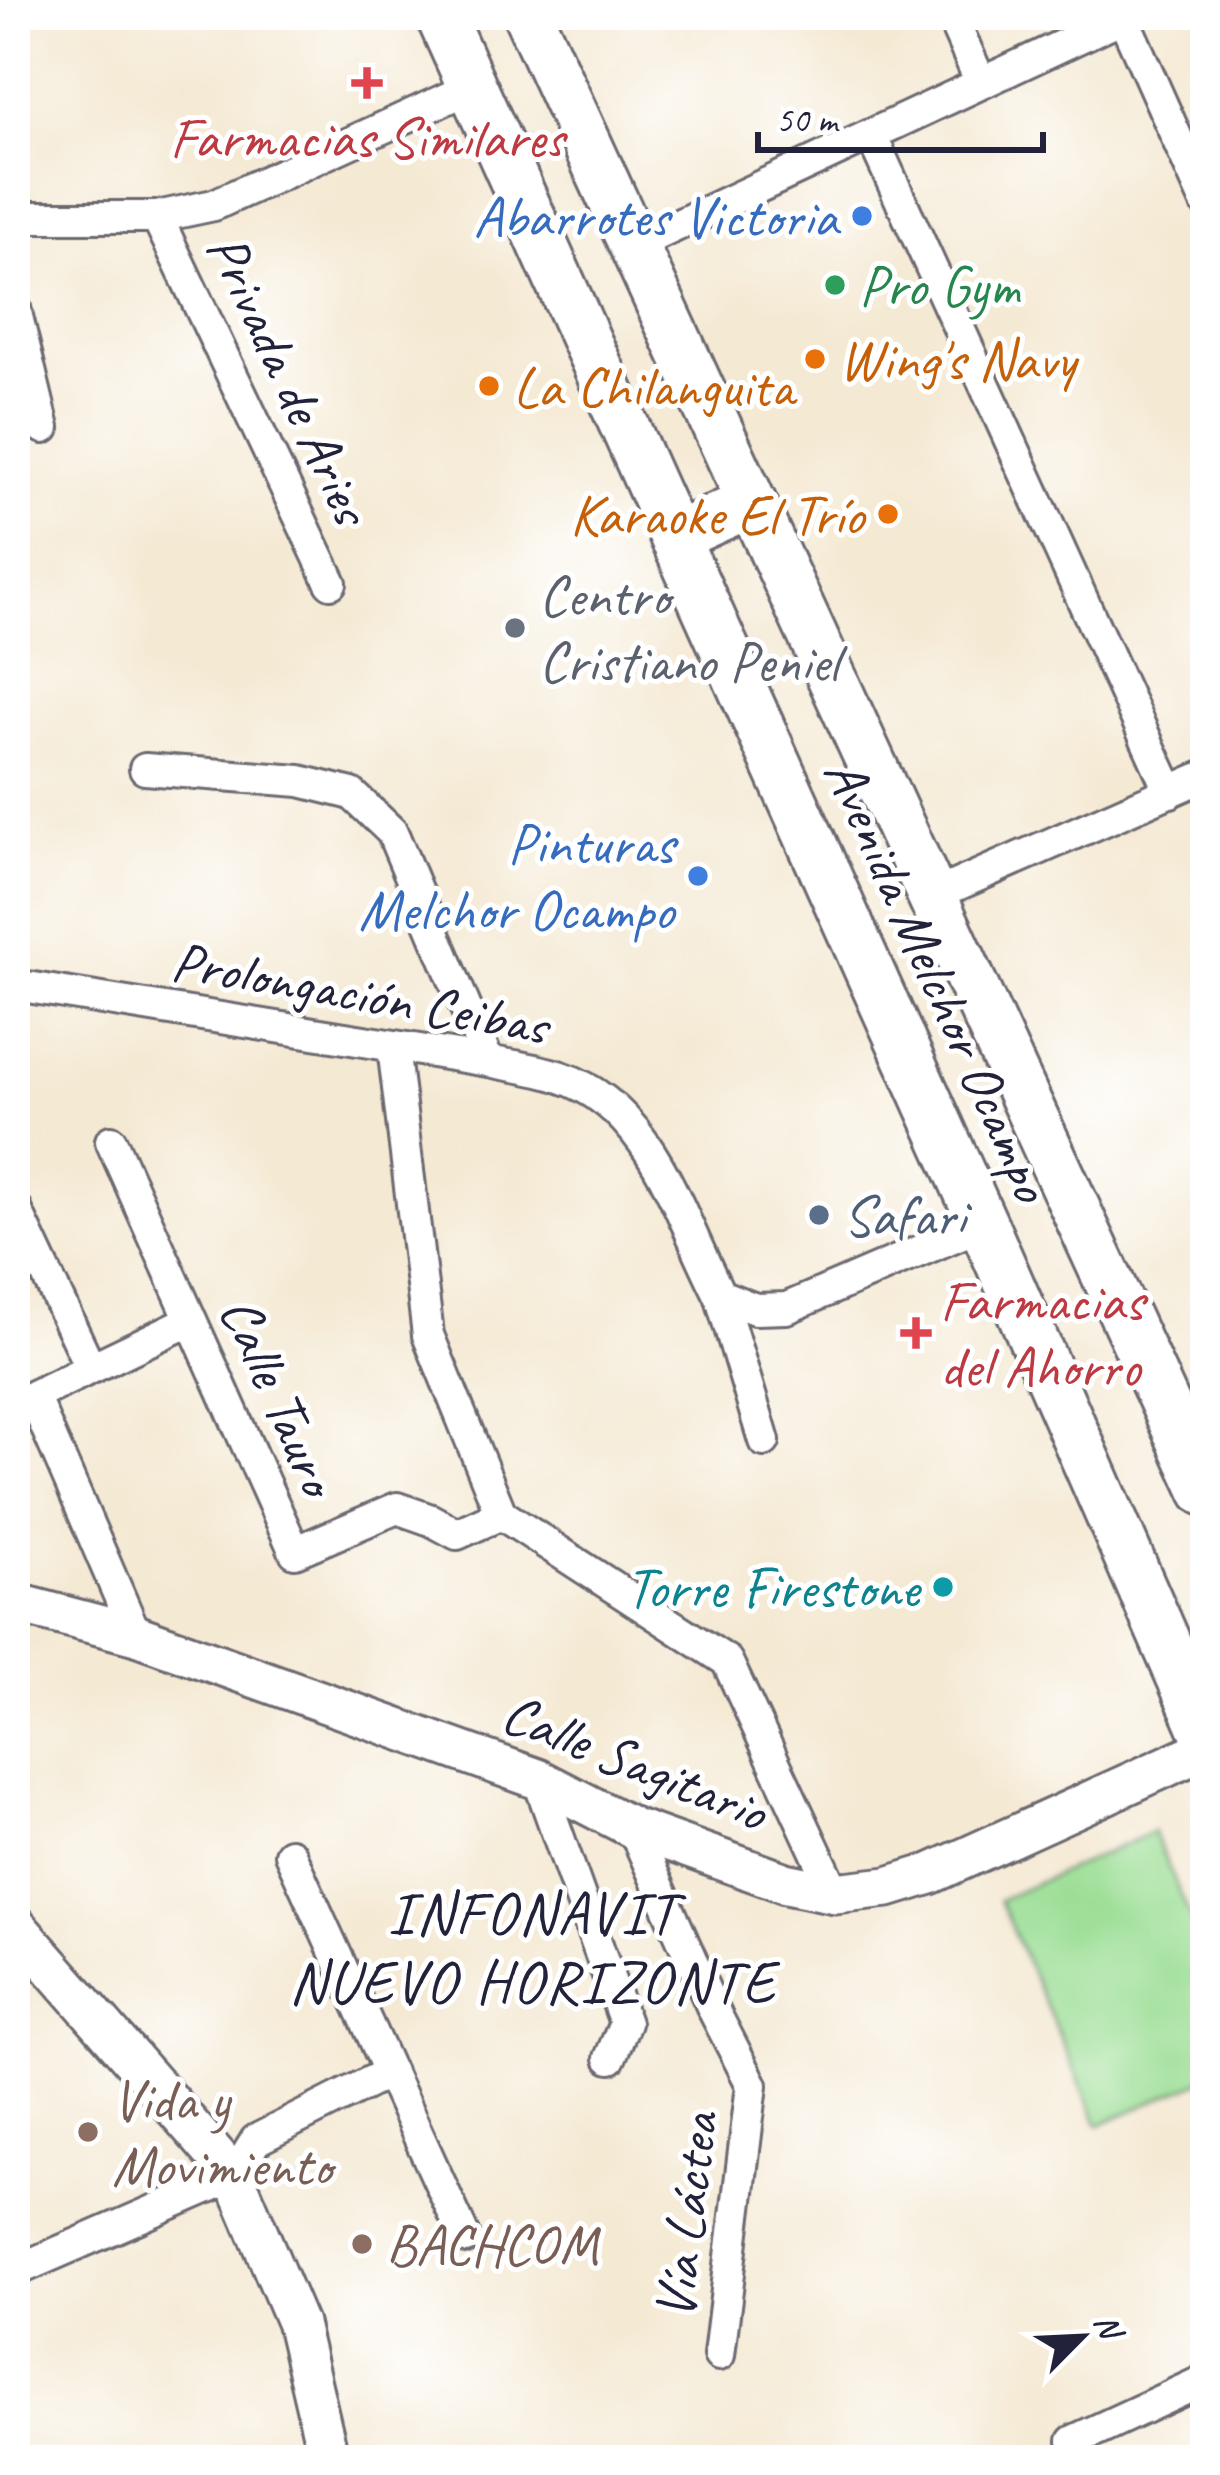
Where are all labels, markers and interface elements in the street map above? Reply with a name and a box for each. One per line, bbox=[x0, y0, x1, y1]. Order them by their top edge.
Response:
marker: Farmacias Similares bbox=[354, 70, 380, 96]
scale bar bbox=[758, 78, 1043, 152]
text: 50 m bbox=[776, 97, 840, 143]
place label: Farmacias Similares bbox=[170, 102, 569, 174]
place label: Abarrotes Victoria bbox=[474, 181, 842, 253]
marker: Abarrotes Victoria bbox=[849, 203, 875, 229]
street label: Privada de Aries bbox=[191, 222, 390, 539]
place label: Pro Gym bbox=[859, 250, 1022, 322]
marker: Pro Gym bbox=[822, 272, 848, 298]
place label: Wing's Navy bbox=[839, 324, 1080, 396]
marker: Wing's Navy bbox=[802, 346, 828, 372]
place label: La Chilanguita bbox=[513, 351, 798, 423]
marker: La Chilanguita bbox=[476, 373, 502, 399]
place label: Karaoke El Trío bbox=[570, 479, 867, 551]
marker: Karaoke El Trío bbox=[875, 501, 901, 527]
place label: Centro Cristiano Peniel bbox=[539, 560, 848, 698]
marker: Centro Cristiano Peniel bbox=[502, 615, 528, 641]
street label: Avenida Melchor Ocampo bbox=[808, 747, 1069, 1215]
place label: Pinturas Melchor Ocampo bbox=[359, 808, 680, 946]
marker: Pinturas Melchor Ocampo bbox=[685, 863, 711, 889]
street label: Prolongación Ceibas bbox=[166, 925, 558, 1062]
place label: Safari bbox=[843, 1180, 973, 1252]
marker: Safari bbox=[806, 1202, 832, 1228]
place label: Farmacias del Ahorro bbox=[940, 1265, 1149, 1403]
street label: Calle Tauro bbox=[204, 1285, 357, 1511]
marker: Farmacias del Ahorro bbox=[903, 1320, 929, 1346]
place label: Torre Firestone bbox=[626, 1552, 922, 1624]
marker: Torre Firestone bbox=[930, 1574, 956, 1600]
street label: Calle Sagitario bbox=[492, 1676, 780, 1849]
district label: INFONAVIT NUEVO HORIZONTE bbox=[289, 1875, 781, 2020]
place label: Vida y Movimiento bbox=[112, 2064, 338, 2202]
street label: Vía Láctea bbox=[638, 2106, 735, 2323]
marker: Vida y Movimiento bbox=[75, 2119, 101, 2145]
place label: BACHCOM bbox=[386, 2209, 602, 2281]
marker: BACHCOM bbox=[349, 2231, 375, 2257]
north arrow bbox=[1022, 2277, 1142, 2397]
text: N bbox=[1085, 2307, 1134, 2348]

